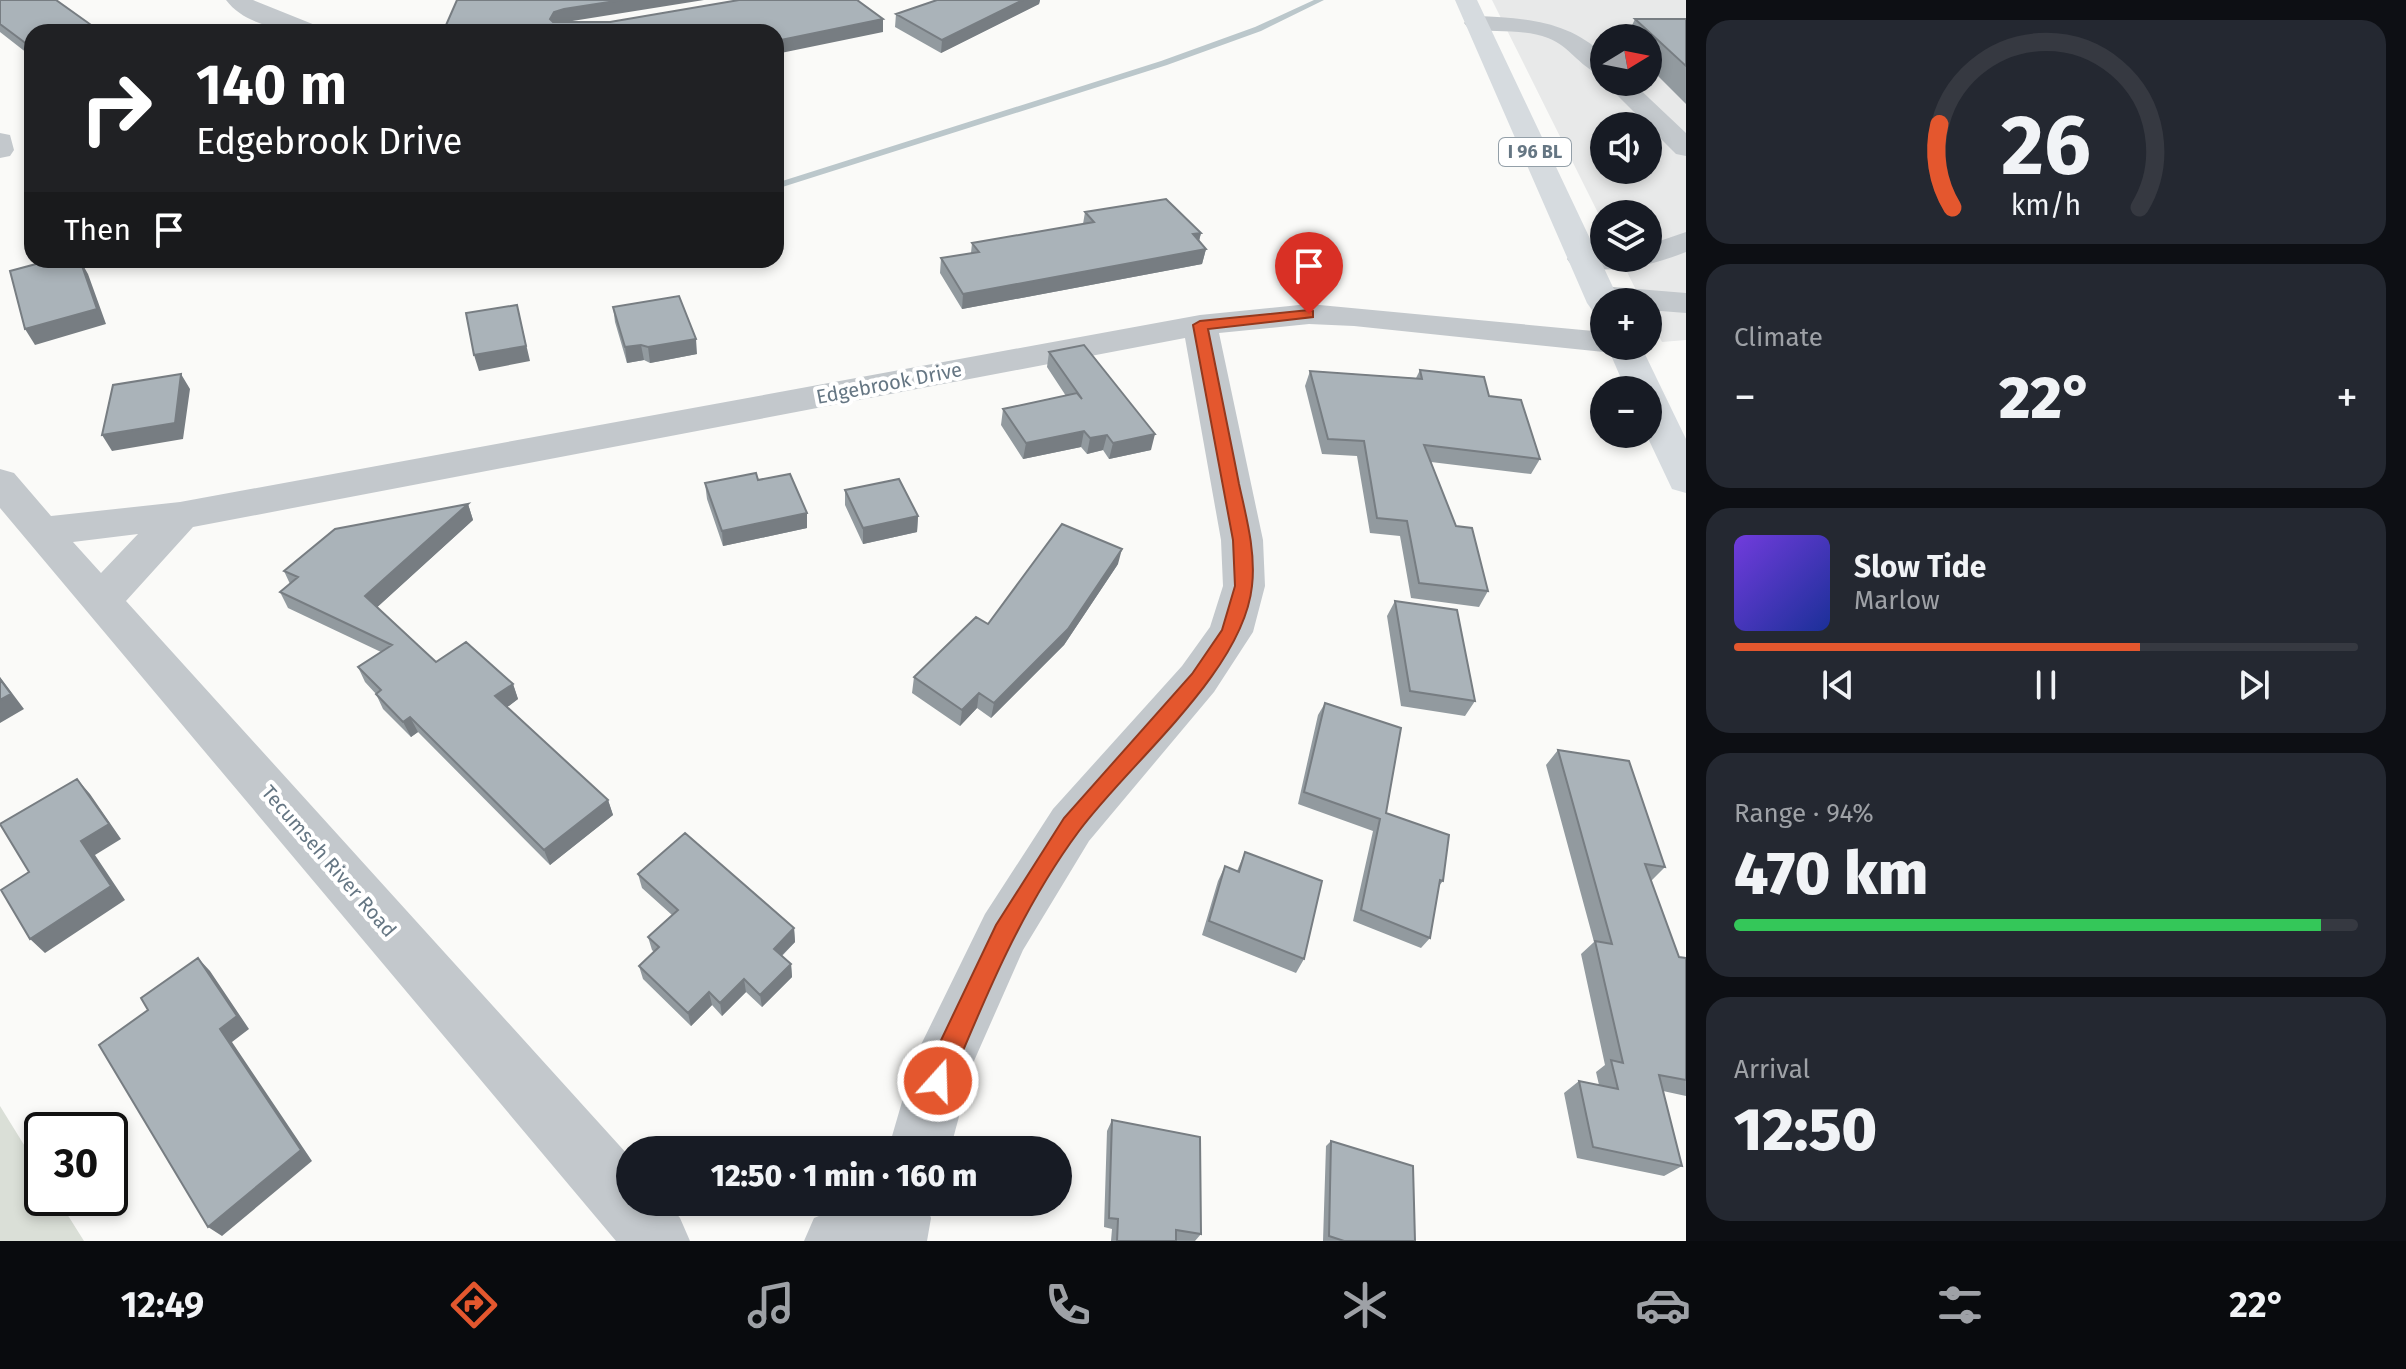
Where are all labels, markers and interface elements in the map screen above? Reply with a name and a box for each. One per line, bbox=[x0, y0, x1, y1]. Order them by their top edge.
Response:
north arrow bbox=[1590, 24, 1662, 96]
map controls bbox=[1590, 24, 1662, 448]
text: 140 m bbox=[196, 52, 347, 119]
icon: right bbox=[64, 56, 168, 160]
text: 26 bbox=[2001, 96, 2091, 196]
button: sound bbox=[1590, 112, 1662, 184]
text: Edgebrook Drive bbox=[196, 120, 462, 164]
road number: I 96 BL bbox=[1499, 138, 1571, 166]
text: km/h bbox=[2011, 188, 2081, 223]
button: layers bbox=[1590, 200, 1662, 272]
icon: arrive bbox=[147, 208, 191, 252]
text: Then bbox=[64, 212, 131, 248]
pin bbox=[1275, 232, 1343, 314]
icon: arrive bbox=[1287, 244, 1331, 288]
button: + bbox=[1590, 288, 1662, 360]
text: Climate bbox=[1734, 322, 1823, 353]
street label: Edgebrook Drive bbox=[814, 357, 964, 409]
text: 22° bbox=[1999, 362, 2093, 434]
text: − bbox=[1734, 371, 1756, 424]
text: + bbox=[2336, 371, 2358, 424]
button: − bbox=[1590, 376, 1662, 448]
text: Slow Tide bbox=[1854, 549, 1986, 585]
text: Marlow bbox=[1854, 585, 1940, 616]
icon: previous bbox=[1816, 663, 1860, 707]
icon: pause bbox=[2024, 663, 2068, 707]
icon: next bbox=[2232, 663, 2276, 707]
street label: Tecumseh River Road bbox=[257, 780, 401, 942]
text: Range · 94% bbox=[1734, 798, 1874, 829]
text: 470 km bbox=[1734, 838, 1928, 910]
position arrow bbox=[896, 1039, 980, 1123]
text: Arrival bbox=[1734, 1054, 1810, 1085]
text: 12:50 bbox=[1734, 1094, 1877, 1166]
speed limit sign: 30 bbox=[24, 1112, 128, 1216]
text: 12:50 · 1 min · 160 m bbox=[711, 1158, 977, 1194]
icon: directions bbox=[446, 1277, 502, 1333]
icon: music bbox=[743, 1277, 799, 1333]
icon: phone bbox=[1040, 1277, 1096, 1333]
icon: climate bbox=[1337, 1277, 1393, 1333]
icon: car bbox=[1635, 1277, 1691, 1333]
icon: filters bbox=[1932, 1277, 1988, 1333]
text: 12:49 bbox=[121, 1283, 204, 1327]
text: 22° bbox=[2229, 1283, 2285, 1327]

